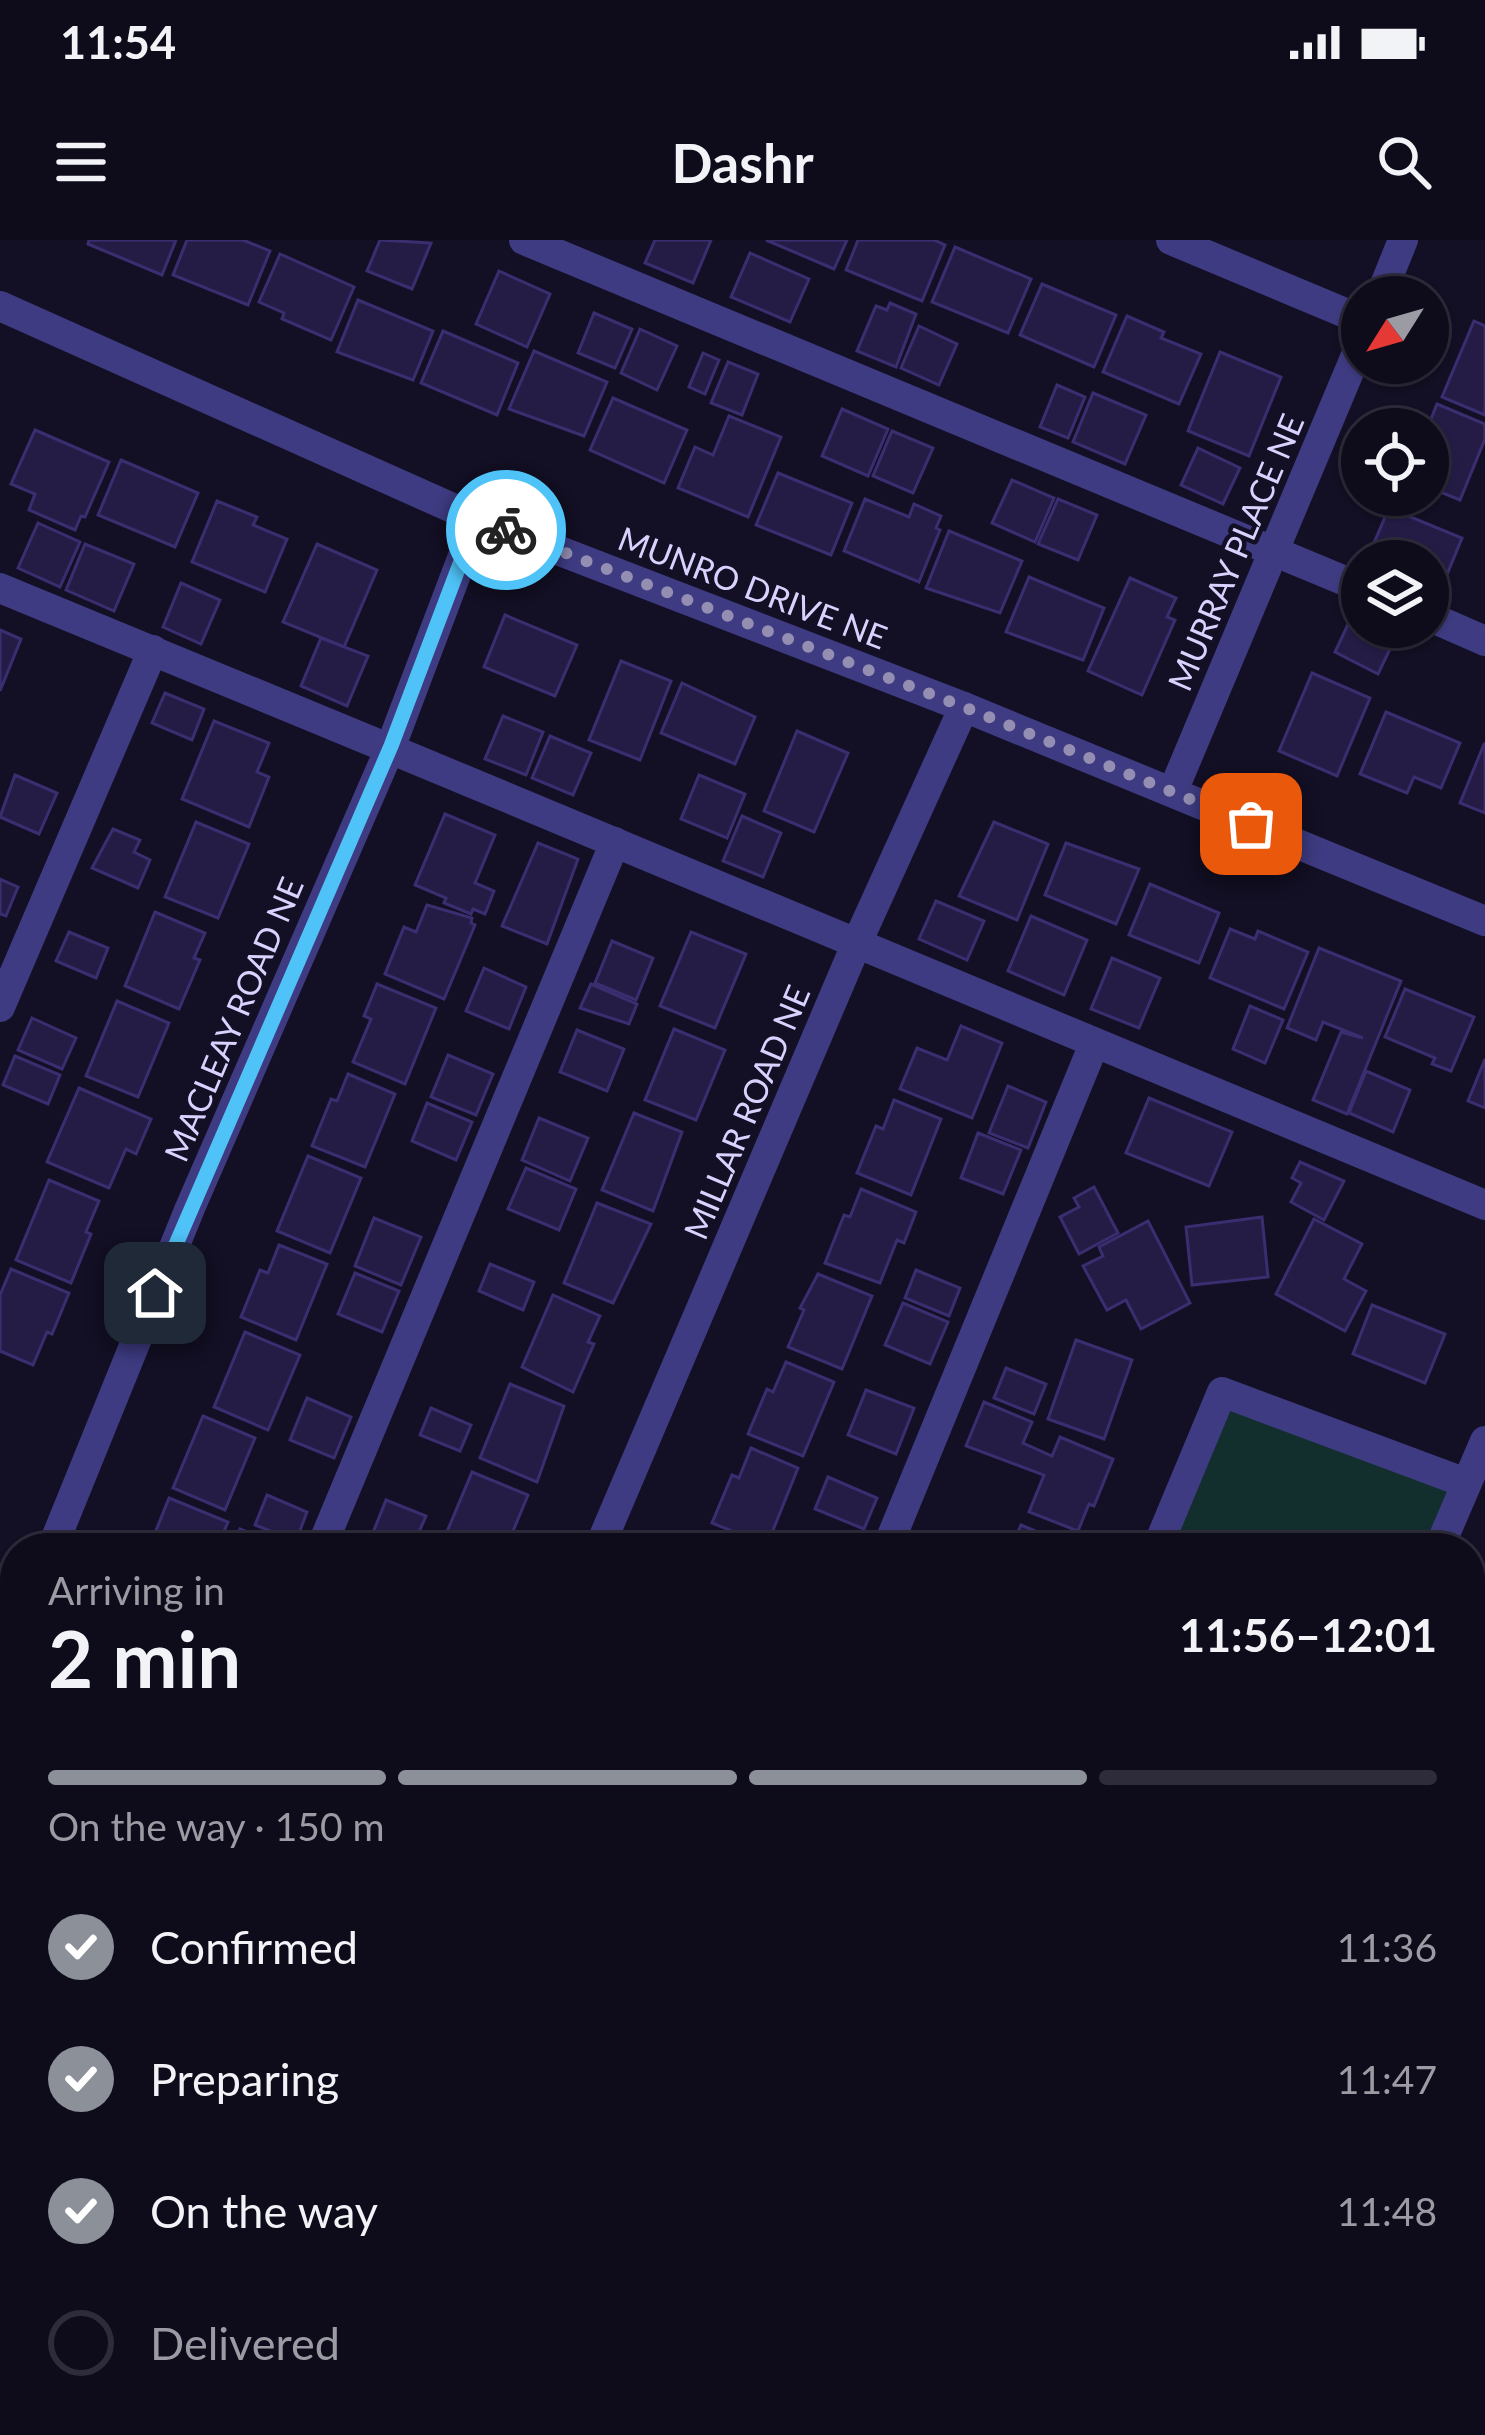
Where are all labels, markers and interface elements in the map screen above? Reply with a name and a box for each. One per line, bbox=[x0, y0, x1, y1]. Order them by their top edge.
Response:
text: 11:54 bbox=[60, 15, 176, 69]
icon: menu bbox=[48, 129, 114, 195]
icon: search bbox=[1371, 129, 1437, 195]
text: Dashr bbox=[671, 130, 814, 195]
north arrow bbox=[1341, 276, 1449, 384]
map controls bbox=[1341, 276, 1449, 648]
street label: MURRAY PLACE NE bbox=[1159, 408, 1311, 696]
button: locate bbox=[1341, 408, 1449, 516]
courier bbox=[446, 470, 566, 590]
icon: bike bbox=[473, 497, 539, 563]
street label: MUNRO DRIVE NE bbox=[613, 517, 893, 657]
button: layers bbox=[1341, 540, 1449, 648]
pin bbox=[1200, 773, 1302, 875]
icon: bag bbox=[1218, 791, 1284, 857]
street label: MACLEAY ROAD NE bbox=[155, 871, 311, 1167]
street label: MILLAR ROAD NE bbox=[675, 979, 817, 1245]
pin bbox=[104, 1242, 206, 1344]
icon: home bbox=[122, 1260, 188, 1326]
text: Arriving in bbox=[48, 1567, 225, 1613]
text: 11:56–12:01 bbox=[1179, 1608, 1437, 1662]
text: 2 min bbox=[48, 1611, 241, 1705]
text: On the way · 150 m bbox=[48, 1803, 385, 1849]
icon: check bbox=[48, 1914, 114, 1980]
text: Confirmed bbox=[150, 1920, 358, 1974]
text: 11:36 bbox=[1337, 1924, 1437, 1970]
icon: check bbox=[48, 2046, 114, 2112]
text: Preparing bbox=[150, 2052, 339, 2106]
text: 11:47 bbox=[1337, 2056, 1437, 2102]
icon: check bbox=[48, 2178, 114, 2244]
text: On the way bbox=[150, 2184, 378, 2238]
text: 11:48 bbox=[1337, 2188, 1437, 2234]
text: Delivered bbox=[150, 2316, 340, 2370]

